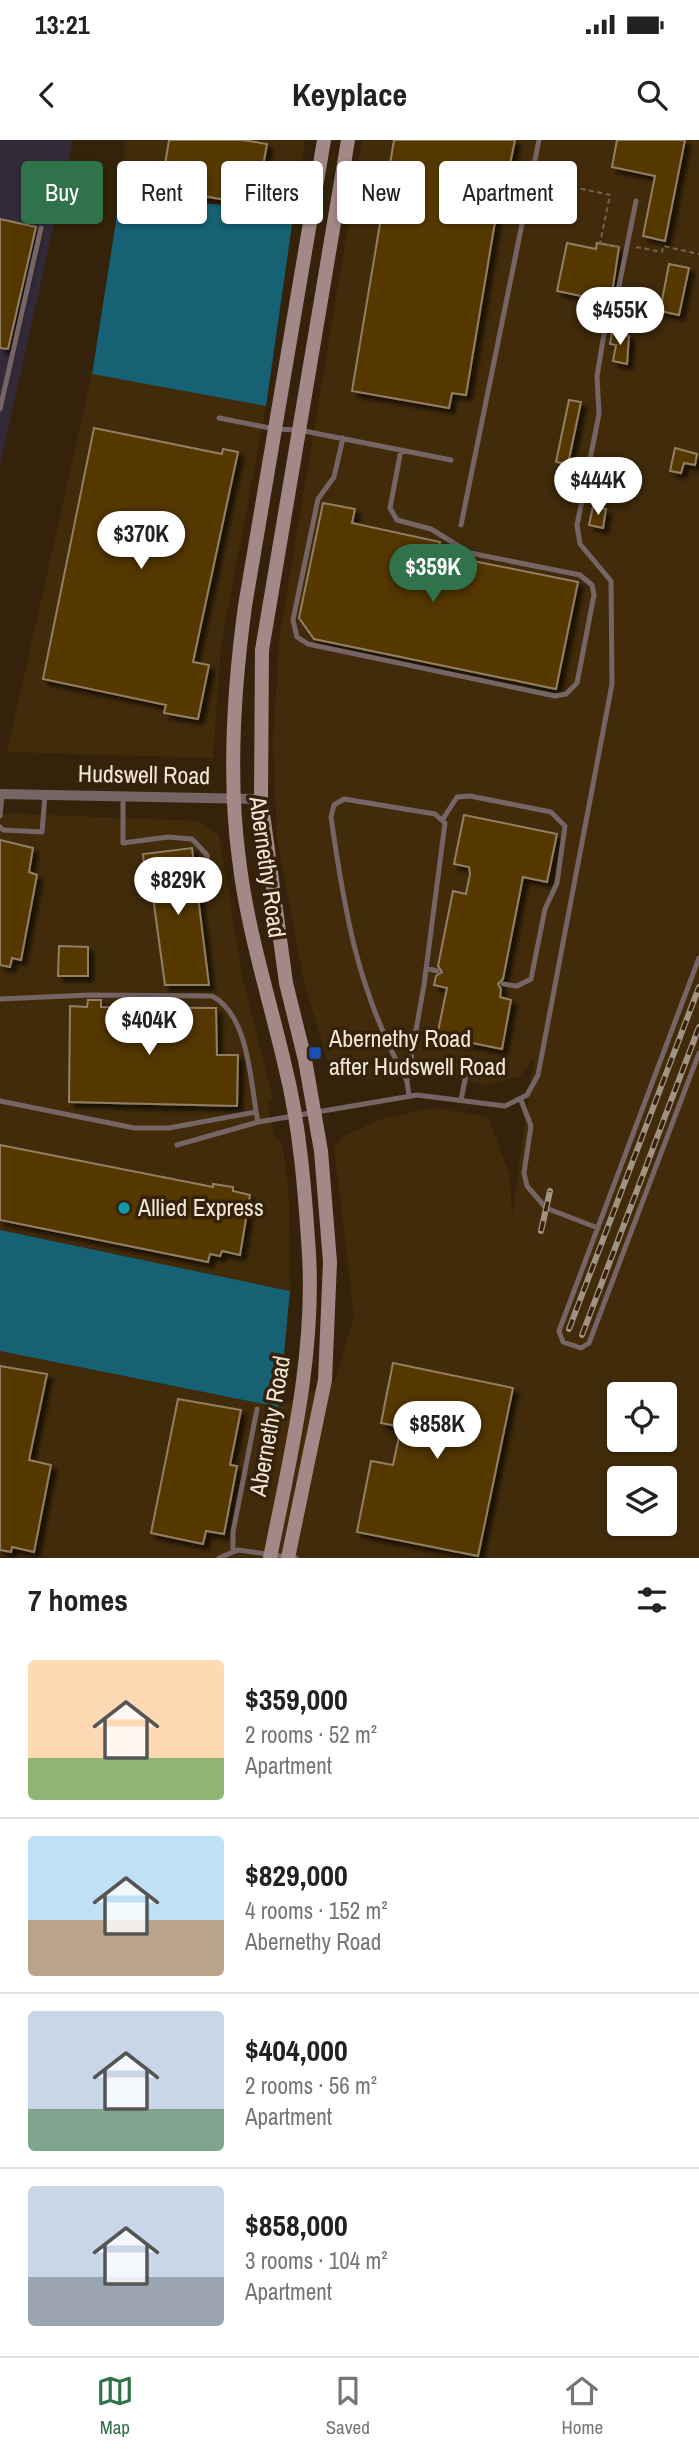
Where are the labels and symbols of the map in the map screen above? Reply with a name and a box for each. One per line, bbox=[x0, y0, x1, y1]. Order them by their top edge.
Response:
pin: $455K bbox=[571, 288, 669, 347]
pin: $444K bbox=[549, 458, 647, 517]
pin: $370K bbox=[92, 512, 190, 571]
pin: $359K bbox=[384, 545, 482, 604]
street label: Hudswell Road bbox=[78, 757, 210, 791]
street label: Abernethy Road bbox=[242, 793, 294, 940]
pin: $829K bbox=[129, 858, 227, 917]
pin: $404K bbox=[100, 998, 198, 1057]
place label: Abernethy Road after Hudswell Road bbox=[328, 1022, 506, 1082]
marker: Abernethy Road after Hudswell Road bbox=[307, 1045, 323, 1061]
place label: Allied Express bbox=[137, 1191, 264, 1223]
marker: Allied Express bbox=[116, 1200, 132, 1216]
street label: Abernethy Road bbox=[241, 1353, 297, 1500]
pin: $858K bbox=[388, 1402, 486, 1461]

